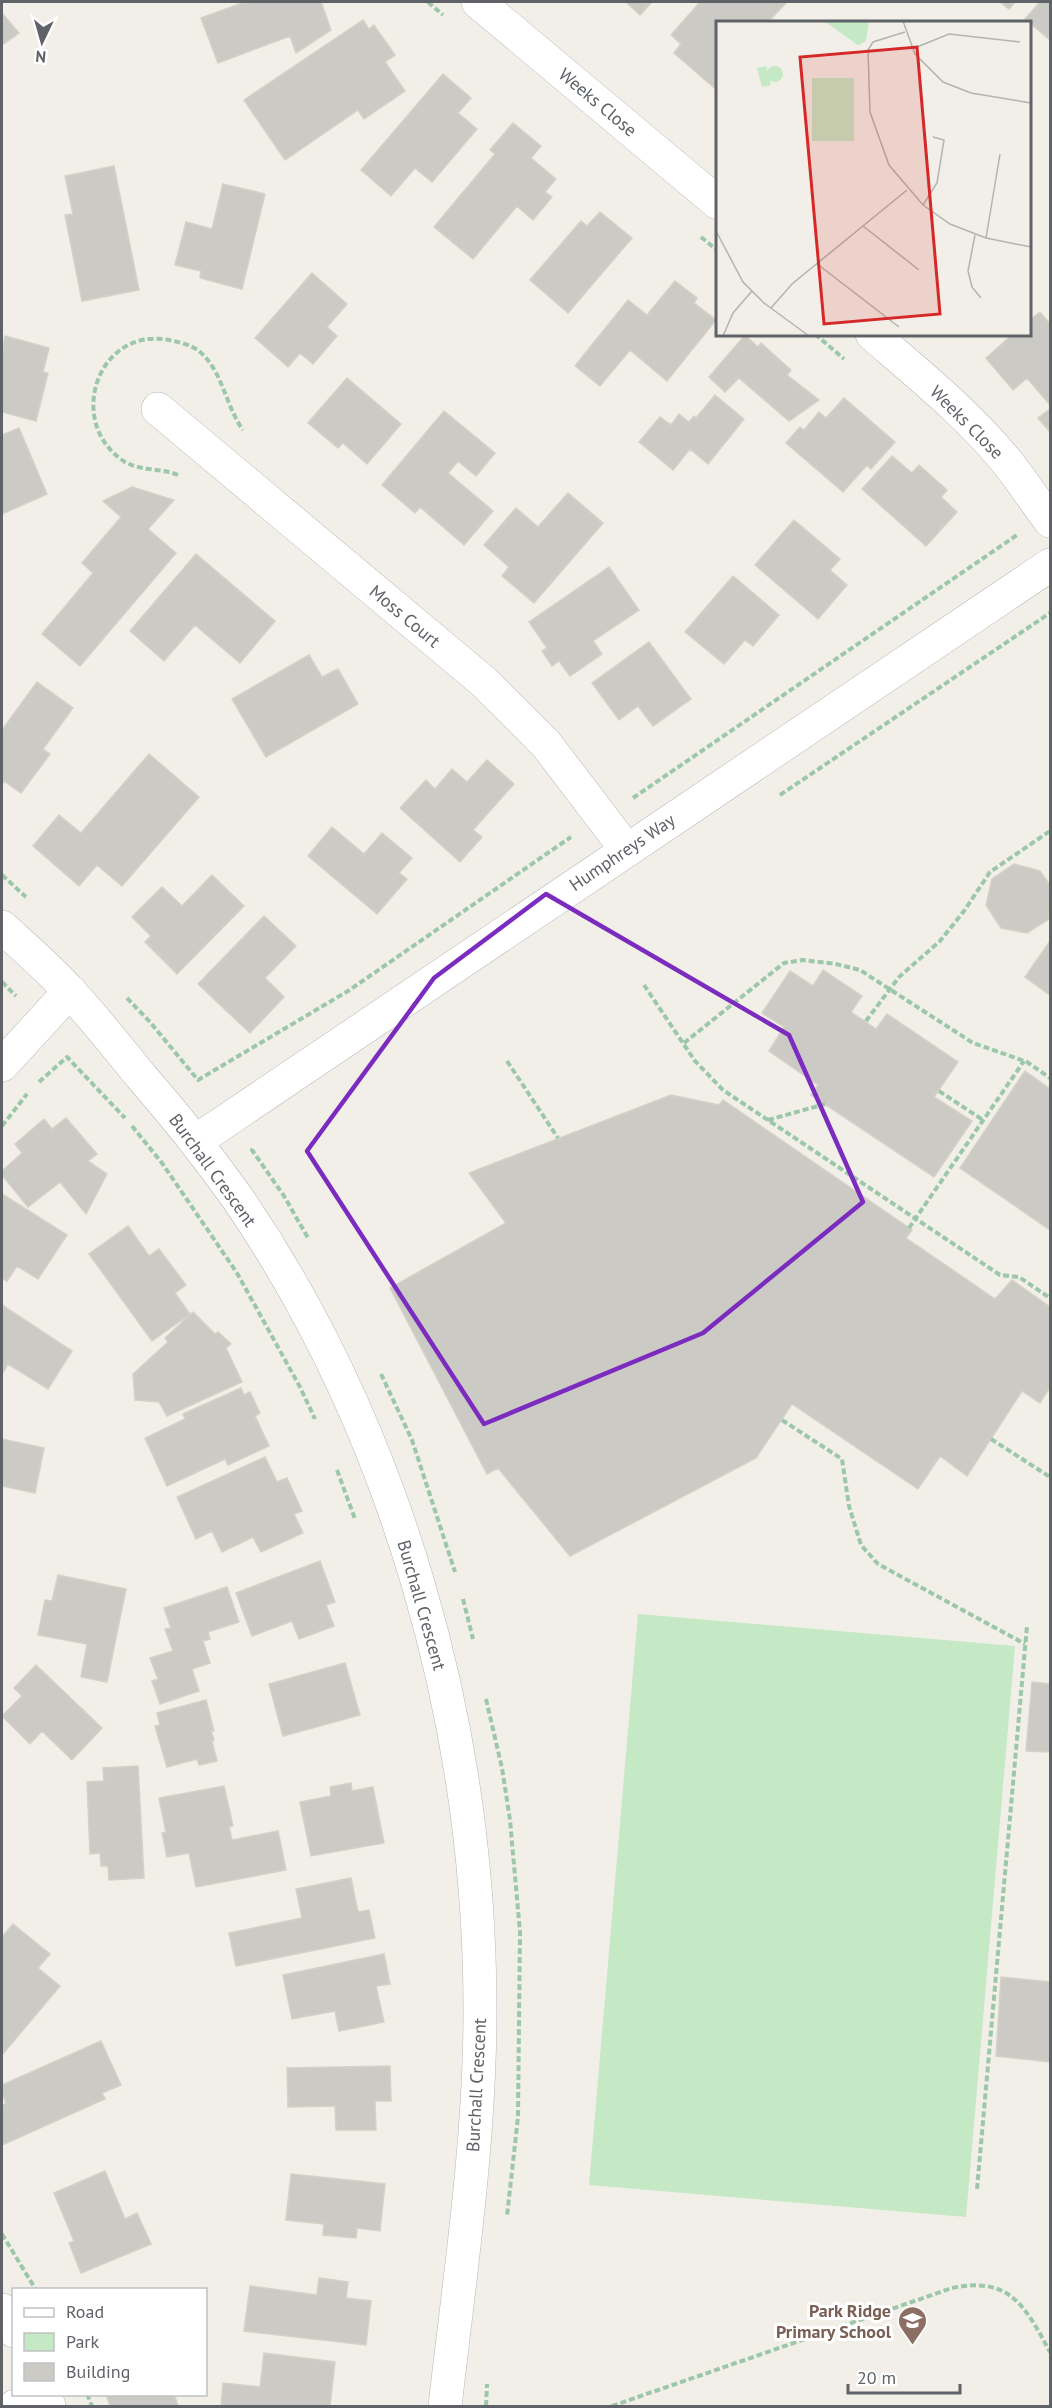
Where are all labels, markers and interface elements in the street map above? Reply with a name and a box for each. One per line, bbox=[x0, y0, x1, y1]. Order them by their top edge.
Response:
north arrow bbox=[12, 12, 72, 72]
inset map bbox=[716, 21, 1031, 336]
text: N bbox=[35, 47, 47, 67]
street label: Weeks Close bbox=[554, 63, 642, 141]
street label: Weeks Close bbox=[925, 380, 1009, 464]
street label: Moss Court bbox=[365, 580, 445, 652]
street label: Humphreys Way bbox=[565, 808, 680, 896]
street label: Burchall Crescent bbox=[164, 1109, 262, 1231]
street label: Burchall Crescent bbox=[392, 1537, 452, 1673]
street label: Burchall Crescent bbox=[461, 2017, 491, 2153]
legend bbox=[12, 2288, 207, 2396]
place label: Park Ridge Primary School bbox=[776, 2299, 892, 2343]
text: Road bbox=[66, 2300, 104, 2323]
school or university icon: Park Ridge Primary School bbox=[896, 2304, 928, 2346]
text: Park bbox=[66, 2330, 99, 2353]
scale bar bbox=[848, 2357, 960, 2395]
text: Building bbox=[66, 2360, 130, 2383]
text: 20 m bbox=[857, 2366, 896, 2389]

